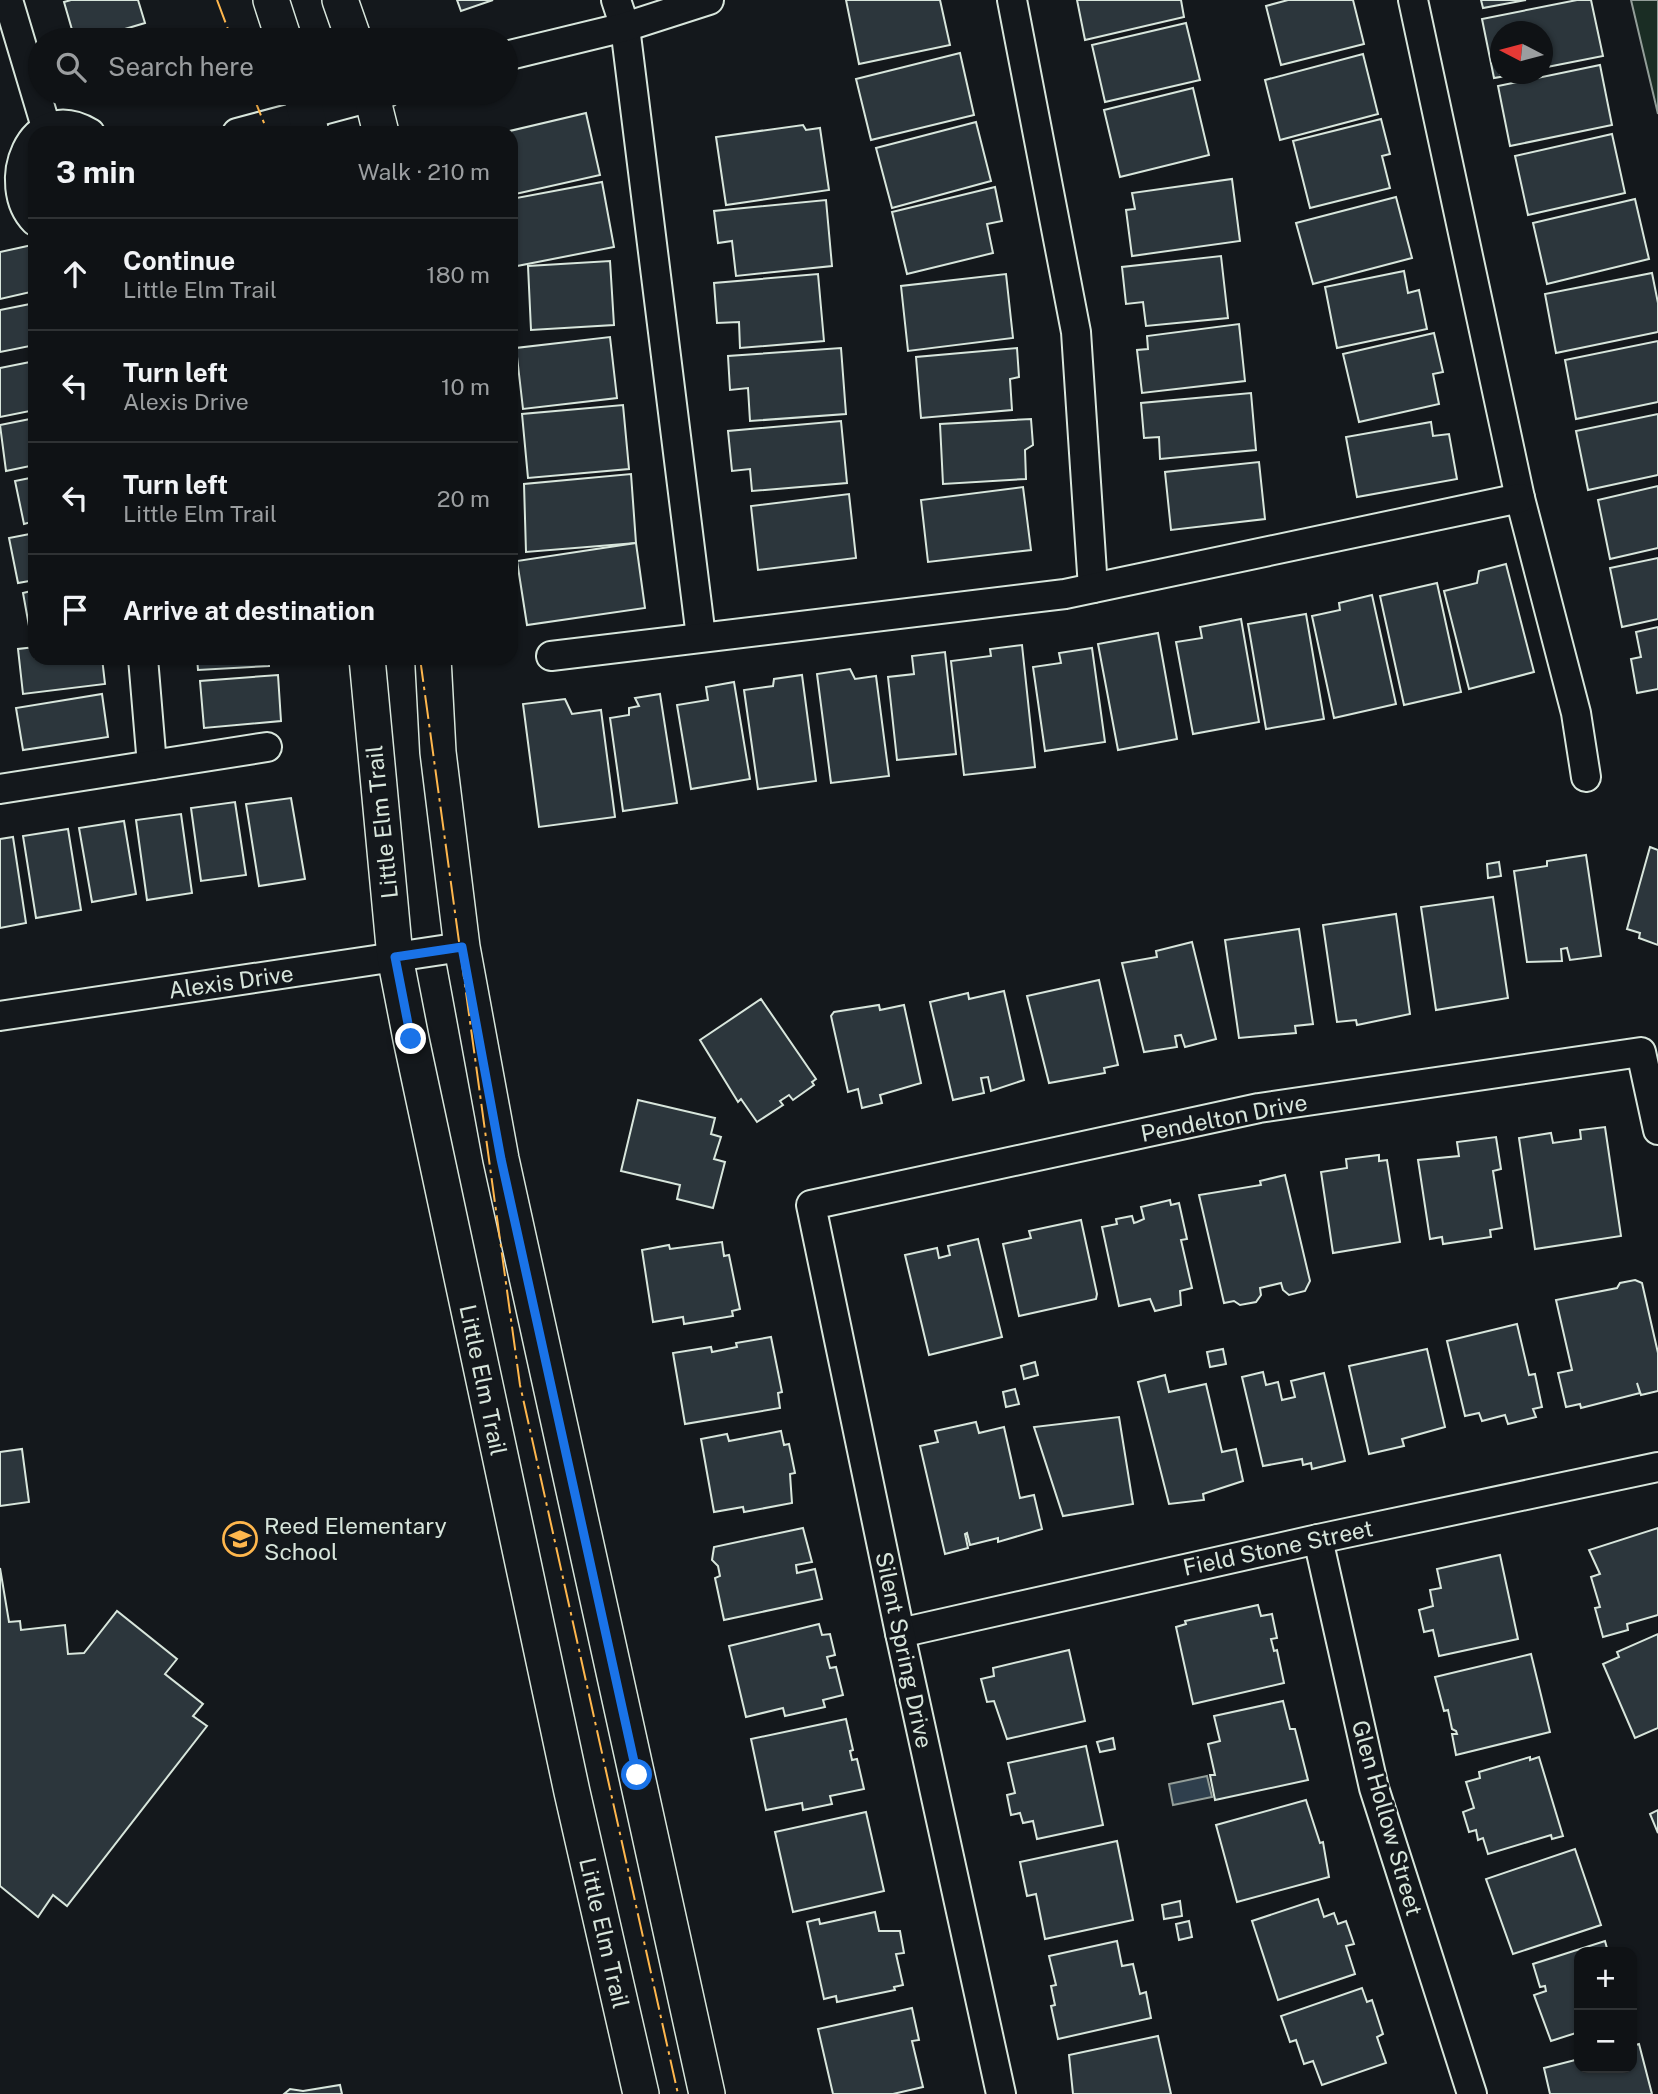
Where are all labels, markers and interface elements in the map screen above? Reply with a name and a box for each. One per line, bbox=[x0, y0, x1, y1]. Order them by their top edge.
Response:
north arrow bbox=[1490, 21, 1553, 84]
search box bbox=[28, 28, 518, 105]
icon: search bbox=[52, 48, 90, 86]
text: Search here bbox=[108, 51, 254, 82]
text: 3 min bbox=[56, 154, 135, 190]
text: Walk · 210 m bbox=[358, 158, 490, 185]
text: Continue bbox=[123, 245, 235, 276]
icon: ahead bbox=[56, 255, 94, 293]
text: 180 m bbox=[426, 261, 490, 288]
text: Little Elm Trail bbox=[123, 276, 277, 303]
text: Turn left bbox=[123, 357, 228, 388]
icon: left bbox=[56, 367, 94, 405]
text: 10 m bbox=[441, 373, 490, 400]
text: Alexis Drive bbox=[123, 388, 249, 415]
text: Turn left bbox=[123, 469, 228, 500]
icon: left bbox=[56, 479, 94, 517]
text: 20 m bbox=[437, 485, 490, 512]
text: Little Elm Trail bbox=[123, 500, 277, 527]
icon: arrive bbox=[56, 591, 94, 629]
text: Arrive at destination bbox=[123, 595, 375, 626]
street label: Little Elm Trail bbox=[360, 744, 403, 900]
street label: Alexis Drive bbox=[167, 959, 295, 1004]
route end bbox=[395, 1023, 426, 1054]
street label: Pendelton Drive bbox=[1138, 1088, 1309, 1147]
street label: Little Elm Trail bbox=[454, 1302, 513, 1458]
place label: Reed Elementary School bbox=[264, 1512, 447, 1565]
street label: Field Stone Street bbox=[1180, 1514, 1375, 1581]
school or university icon: Reed Elementary School bbox=[221, 1520, 259, 1558]
street label: Silent Spring Drive bbox=[870, 1549, 938, 1751]
street label: Glen Hollow Street bbox=[1347, 1717, 1428, 1919]
route start bbox=[621, 1759, 652, 1790]
street label: Little Elm Trail bbox=[574, 1855, 635, 2011]
map controls bbox=[1574, 1947, 1637, 2073]
button: + bbox=[1574, 1947, 1637, 2010]
button: − bbox=[1574, 2010, 1637, 2073]

